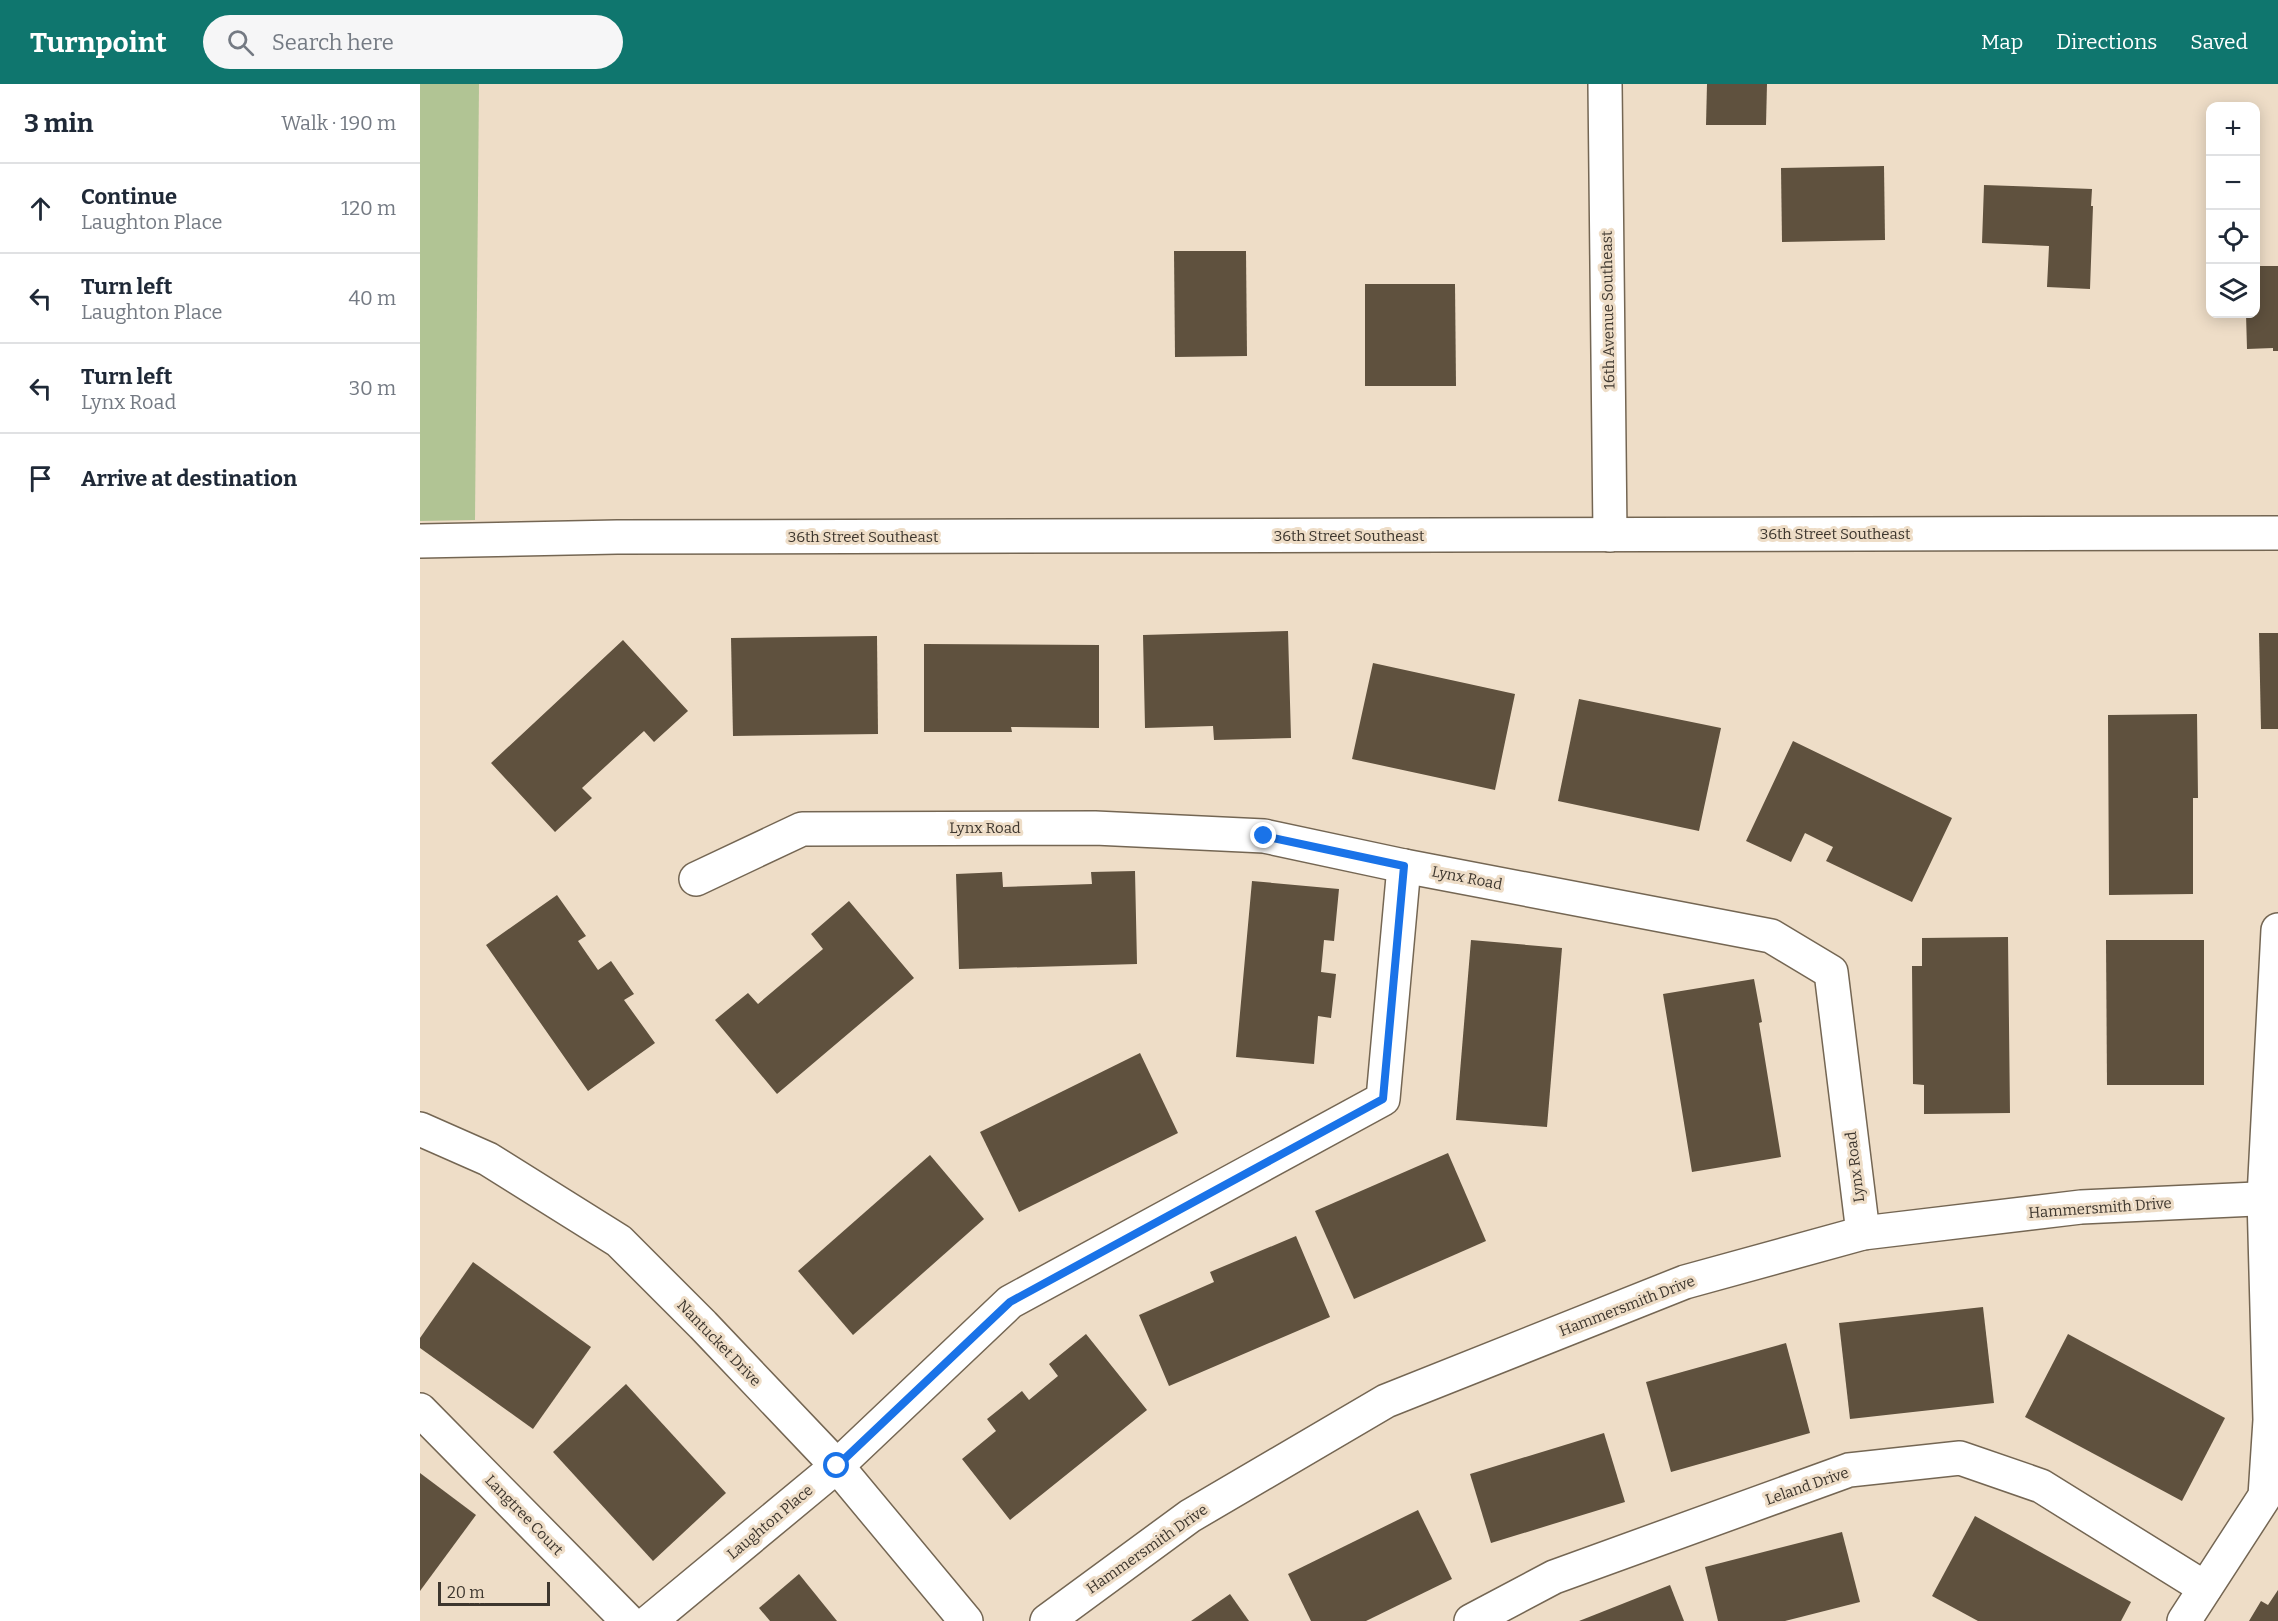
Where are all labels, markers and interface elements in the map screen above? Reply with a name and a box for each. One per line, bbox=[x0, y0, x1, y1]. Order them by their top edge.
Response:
search box bbox=[203, 15, 623, 69]
text: Turnpoint bbox=[30, 26, 167, 59]
icon: search bbox=[224, 26, 257, 59]
text: Search here bbox=[272, 29, 394, 56]
text: Map bbox=[1981, 29, 2023, 55]
text: Directions bbox=[2056, 29, 2157, 55]
text: Saved bbox=[2190, 29, 2248, 55]
map controls bbox=[2206, 102, 2260, 318]
button: + bbox=[2206, 102, 2260, 156]
text: 3 min bbox=[24, 108, 93, 139]
text: Walk · 190 m bbox=[281, 111, 396, 135]
button: − bbox=[2206, 156, 2260, 210]
text: Continue bbox=[81, 183, 177, 210]
icon: ahead bbox=[24, 192, 57, 225]
text: 120 m bbox=[341, 196, 396, 220]
text: Laughton Place bbox=[81, 210, 223, 234]
button: locate bbox=[2206, 210, 2260, 264]
street label: 16th Avenue Southeast bbox=[1598, 230, 1618, 389]
button: layers bbox=[2206, 264, 2260, 318]
text: Turn left bbox=[81, 273, 173, 300]
icon: left bbox=[24, 282, 57, 315]
text: 40 m bbox=[348, 286, 396, 310]
text: Laughton Place bbox=[81, 300, 223, 324]
text: Turn left bbox=[81, 363, 173, 390]
icon: left bbox=[24, 372, 57, 405]
text: 30 m bbox=[349, 376, 396, 400]
text: Lynx Road bbox=[81, 390, 176, 414]
icon: arrive bbox=[24, 462, 57, 495]
text: Arrive at destination bbox=[81, 465, 297, 492]
street label: 36th Street Southeast bbox=[1760, 525, 1911, 543]
street label: 36th Street Southeast bbox=[1274, 527, 1425, 545]
street label: 36th Street Southeast bbox=[788, 528, 939, 546]
street label: Lynx Road bbox=[949, 819, 1021, 837]
route end bbox=[1250, 822, 1276, 848]
street label: Lynx Road bbox=[1430, 862, 1504, 894]
street label: Lynx Road bbox=[1842, 1130, 1868, 1204]
street label: Hammersmith Drive bbox=[2028, 1194, 2172, 1222]
street label: Hammersmith Drive bbox=[1557, 1272, 1697, 1340]
street label: Nantucket Drive bbox=[673, 1296, 765, 1390]
route start bbox=[823, 1452, 849, 1478]
street label: Leland Drive bbox=[1763, 1463, 1851, 1509]
street label: Langtree Court bbox=[481, 1471, 567, 1559]
street label: Laughton Place bbox=[724, 1481, 816, 1563]
street label: Hammersmith Drive bbox=[1083, 1500, 1211, 1598]
scale bar bbox=[438, 1579, 550, 1606]
text: 20 m bbox=[447, 1583, 484, 1602]

